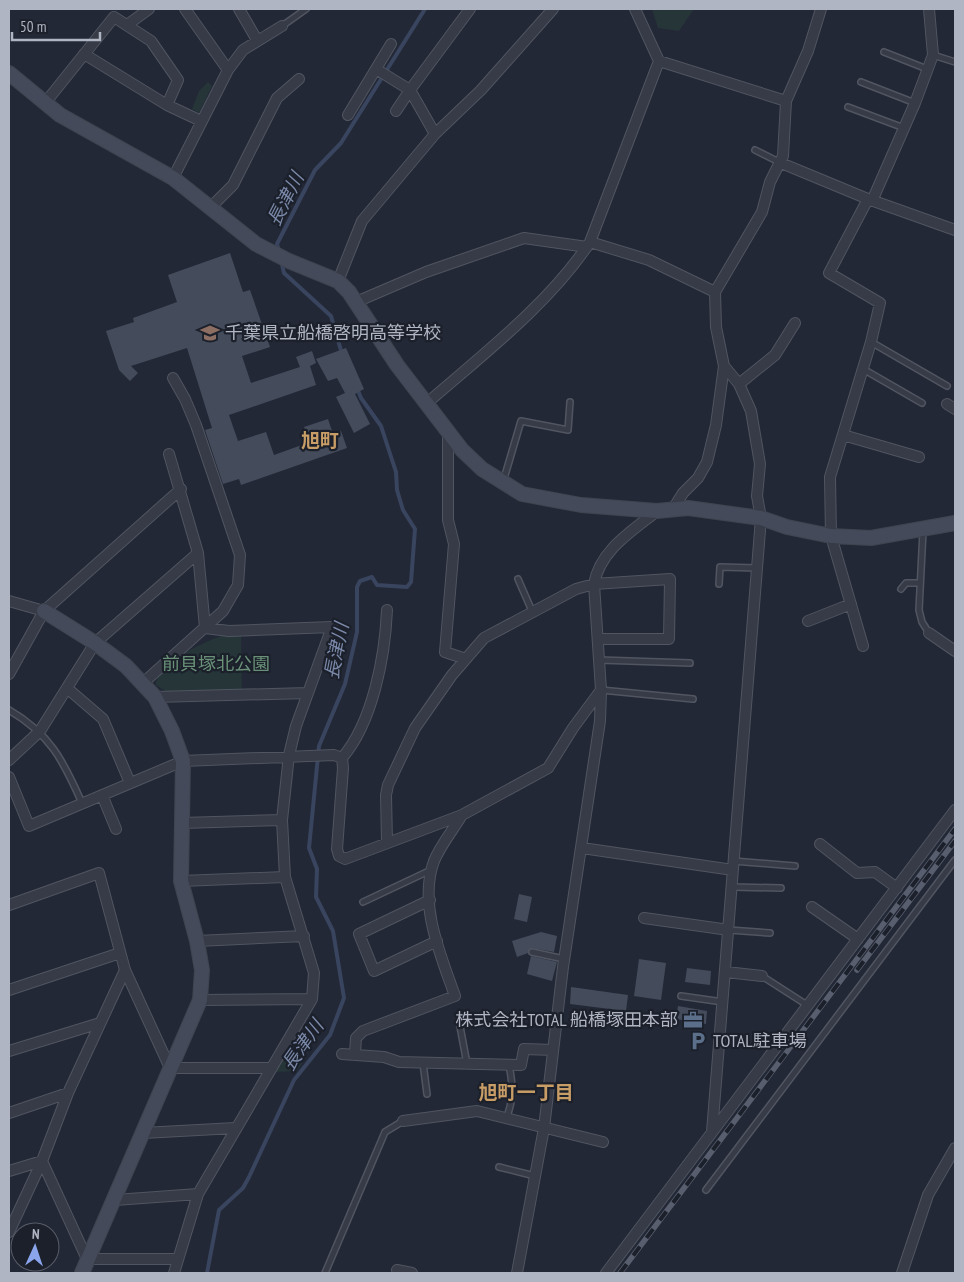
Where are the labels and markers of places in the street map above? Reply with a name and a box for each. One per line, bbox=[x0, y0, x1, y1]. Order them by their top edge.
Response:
place label: 千葉県立船橋啓明高等学校 bbox=[225, 321, 441, 344]
school or university icon: 千葉県立船橋啓明高等学校 bbox=[199, 322, 221, 344]
place label: 株式会社TOTAL 船橋塚田本部 bbox=[455, 1008, 678, 1031]
office icon: 株式会社TOTAL 船橋塚田本部 bbox=[682, 1009, 704, 1031]
place label: TOTAL駐車場 bbox=[713, 1029, 807, 1052]
parking icon: TOTAL駐車場 bbox=[687, 1030, 709, 1052]

